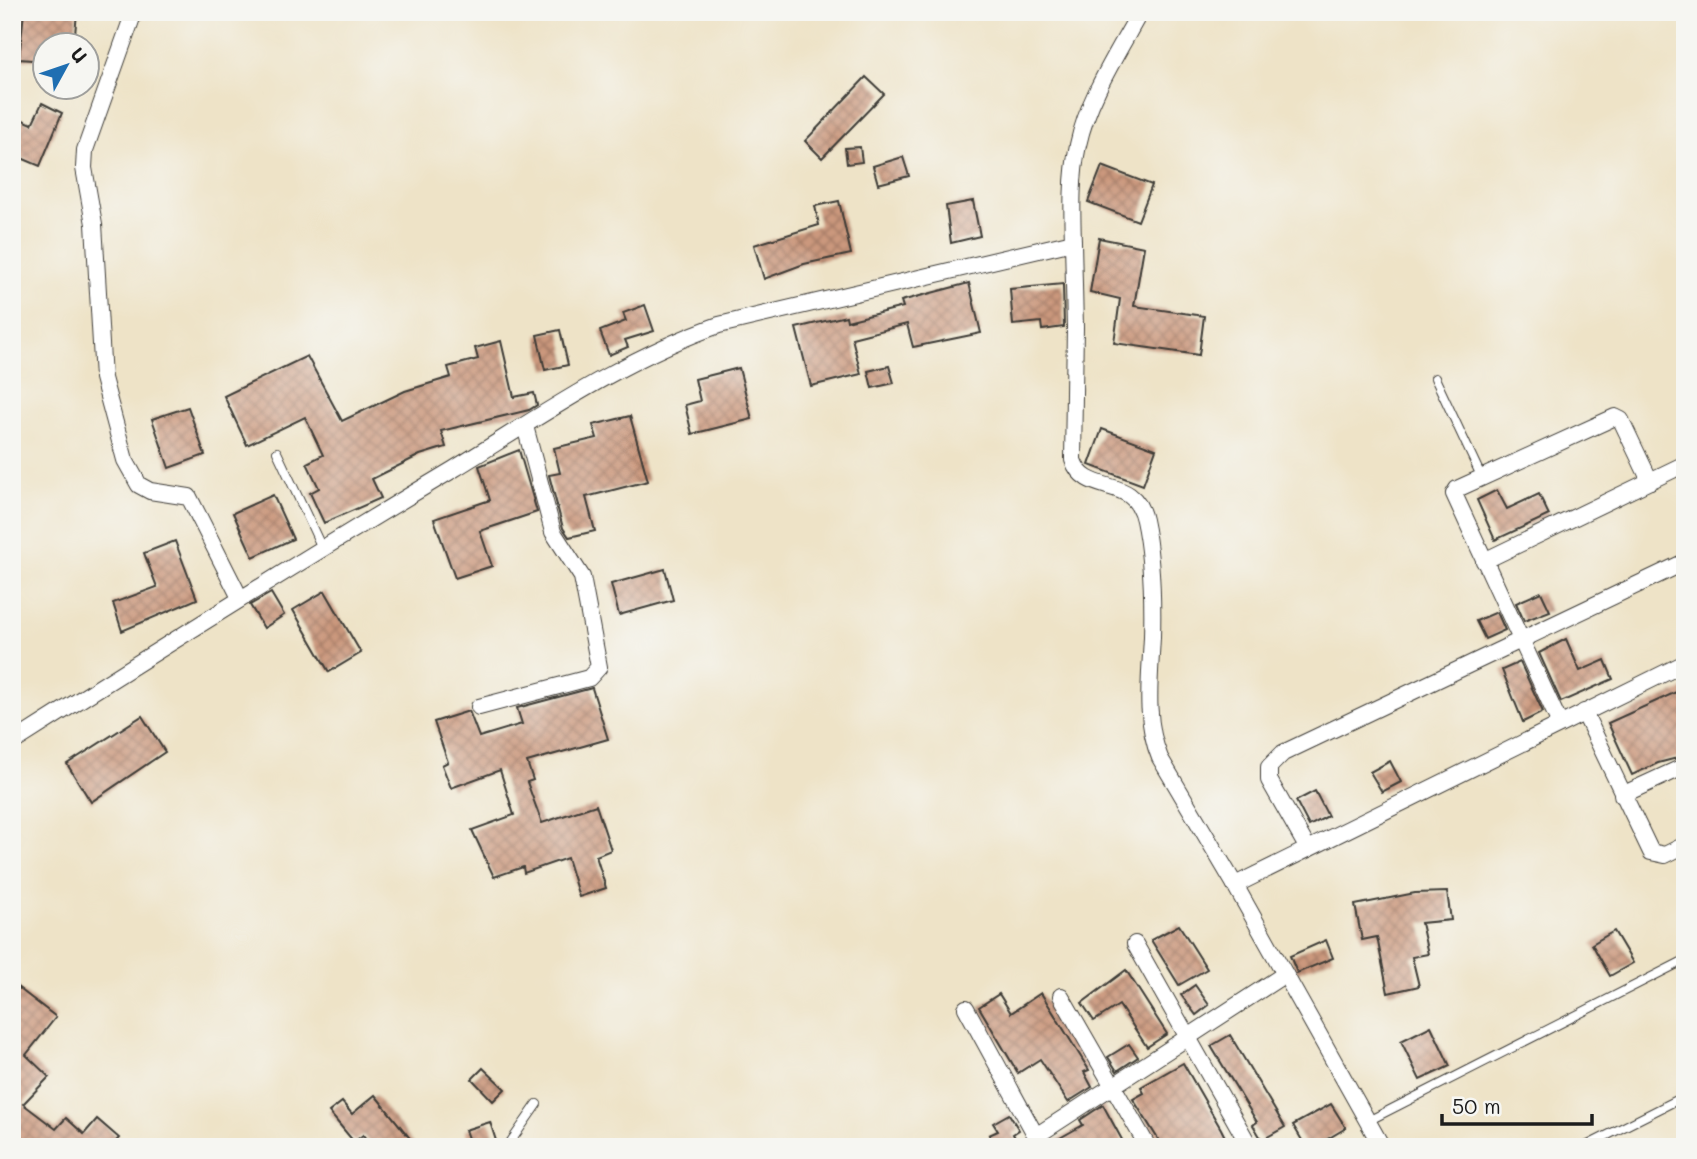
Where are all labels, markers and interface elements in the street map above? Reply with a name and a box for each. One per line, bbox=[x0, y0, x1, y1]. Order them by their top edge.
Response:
north arrow bbox=[32, 32, 102, 102]
text: U bbox=[66, 42, 93, 68]
scale bar bbox=[1442, 1082, 1592, 1126]
text: 50 m bbox=[1452, 1092, 1501, 1119]

